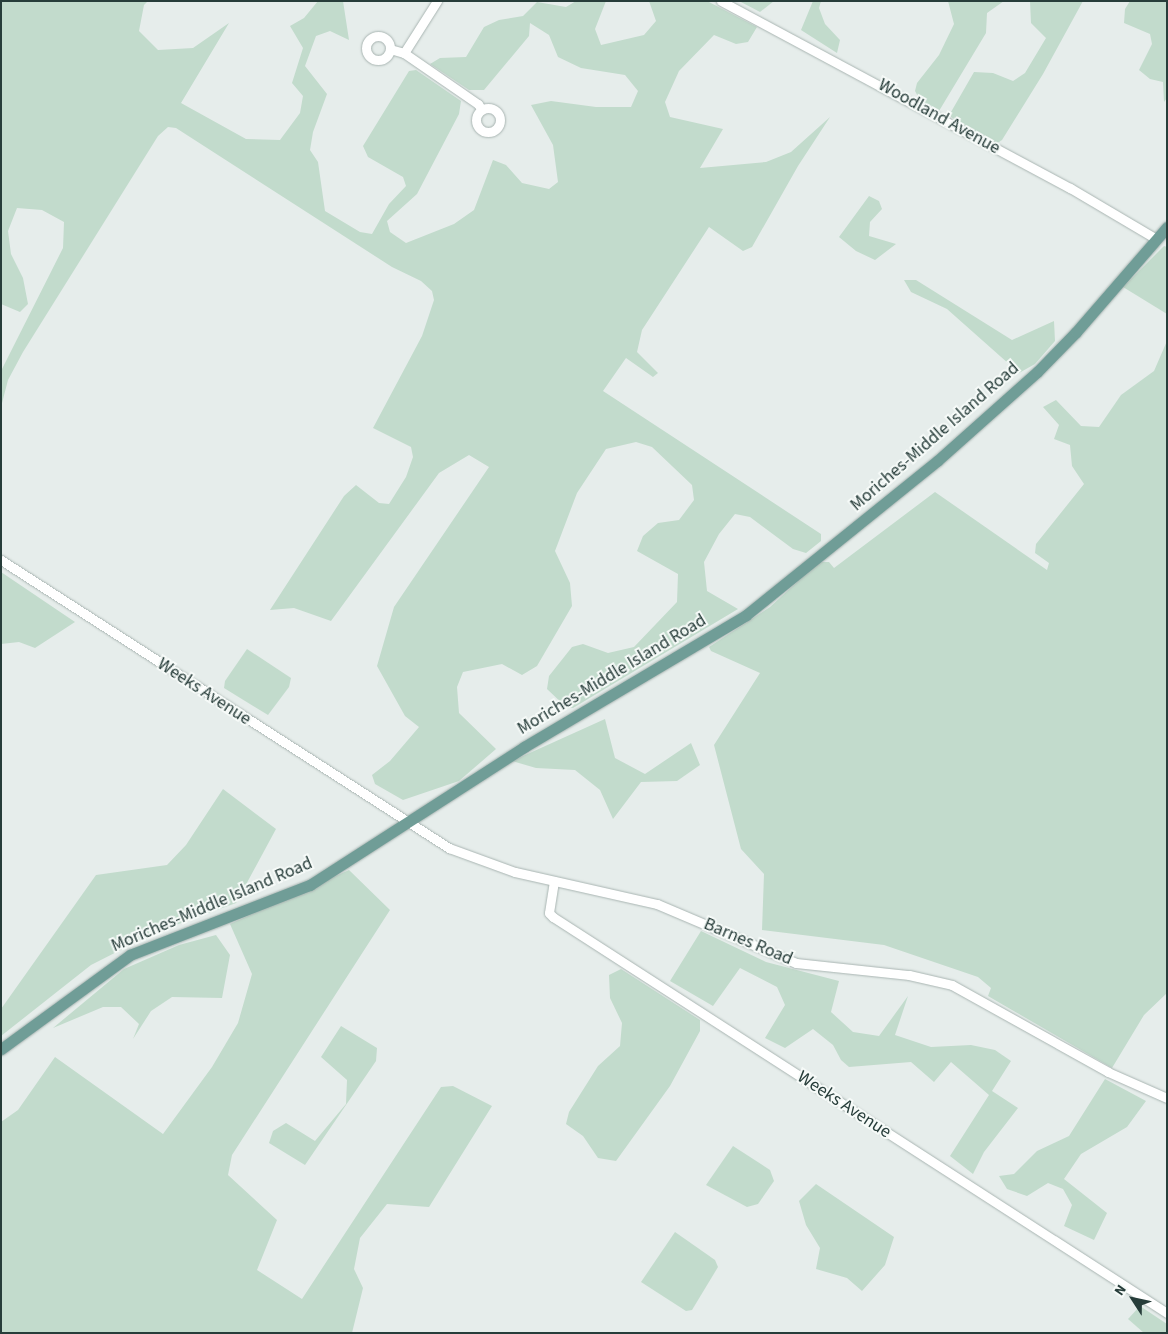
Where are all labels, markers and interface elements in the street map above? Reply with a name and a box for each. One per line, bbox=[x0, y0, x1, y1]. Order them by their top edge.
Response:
street label: Woodland Avenue bbox=[874, 75, 1004, 159]
street label: Moriches-Middle Island Road bbox=[846, 358, 1024, 516]
street label: Moriches-Middle Island Road bbox=[514, 610, 710, 740]
street label: Weeks Avenue bbox=[153, 654, 255, 730]
street label: Moriches-Middle Island Road bbox=[108, 853, 316, 957]
street label: Barnes Road bbox=[700, 914, 796, 970]
street label: Weeks Avenue bbox=[793, 1067, 895, 1143]
north arrow bbox=[1108, 1274, 1158, 1324]
text: N bbox=[1110, 1281, 1132, 1300]

